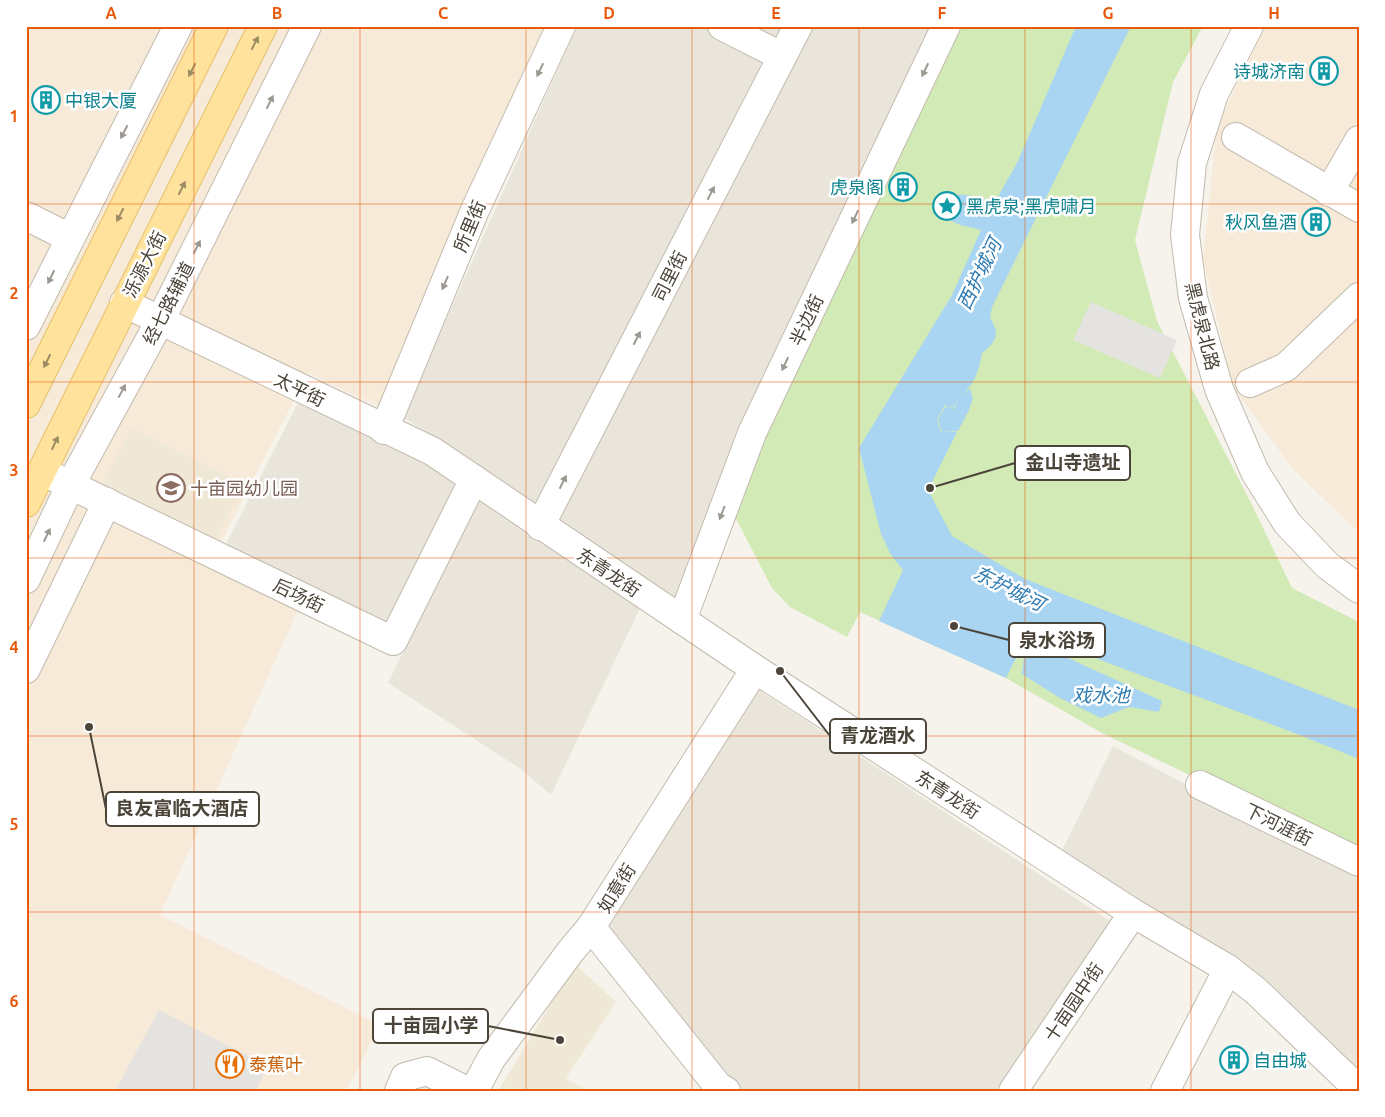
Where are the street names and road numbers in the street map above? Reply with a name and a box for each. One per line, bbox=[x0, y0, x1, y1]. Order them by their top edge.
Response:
street label: 所里街 bbox=[449, 197, 489, 255]
street label: 泺源大街 bbox=[119, 227, 169, 301]
street label: 司里街 bbox=[648, 247, 690, 305]
street label: 经七路辅道 bbox=[139, 258, 197, 348]
street label: 黑虎泉北路 bbox=[1182, 280, 1224, 372]
street label: 半边街 bbox=[786, 291, 826, 349]
street label: 太平街 bbox=[271, 368, 329, 410]
street label: 东青龙街 bbox=[574, 544, 644, 600]
street label: 后场街 bbox=[270, 574, 328, 616]
street label: 东青龙街 bbox=[912, 766, 984, 822]
street label: 下河涯街 bbox=[1242, 799, 1316, 849]
street label: 如意街 bbox=[593, 860, 639, 916]
street label: 十亩园中街 bbox=[1040, 959, 1106, 1045]

